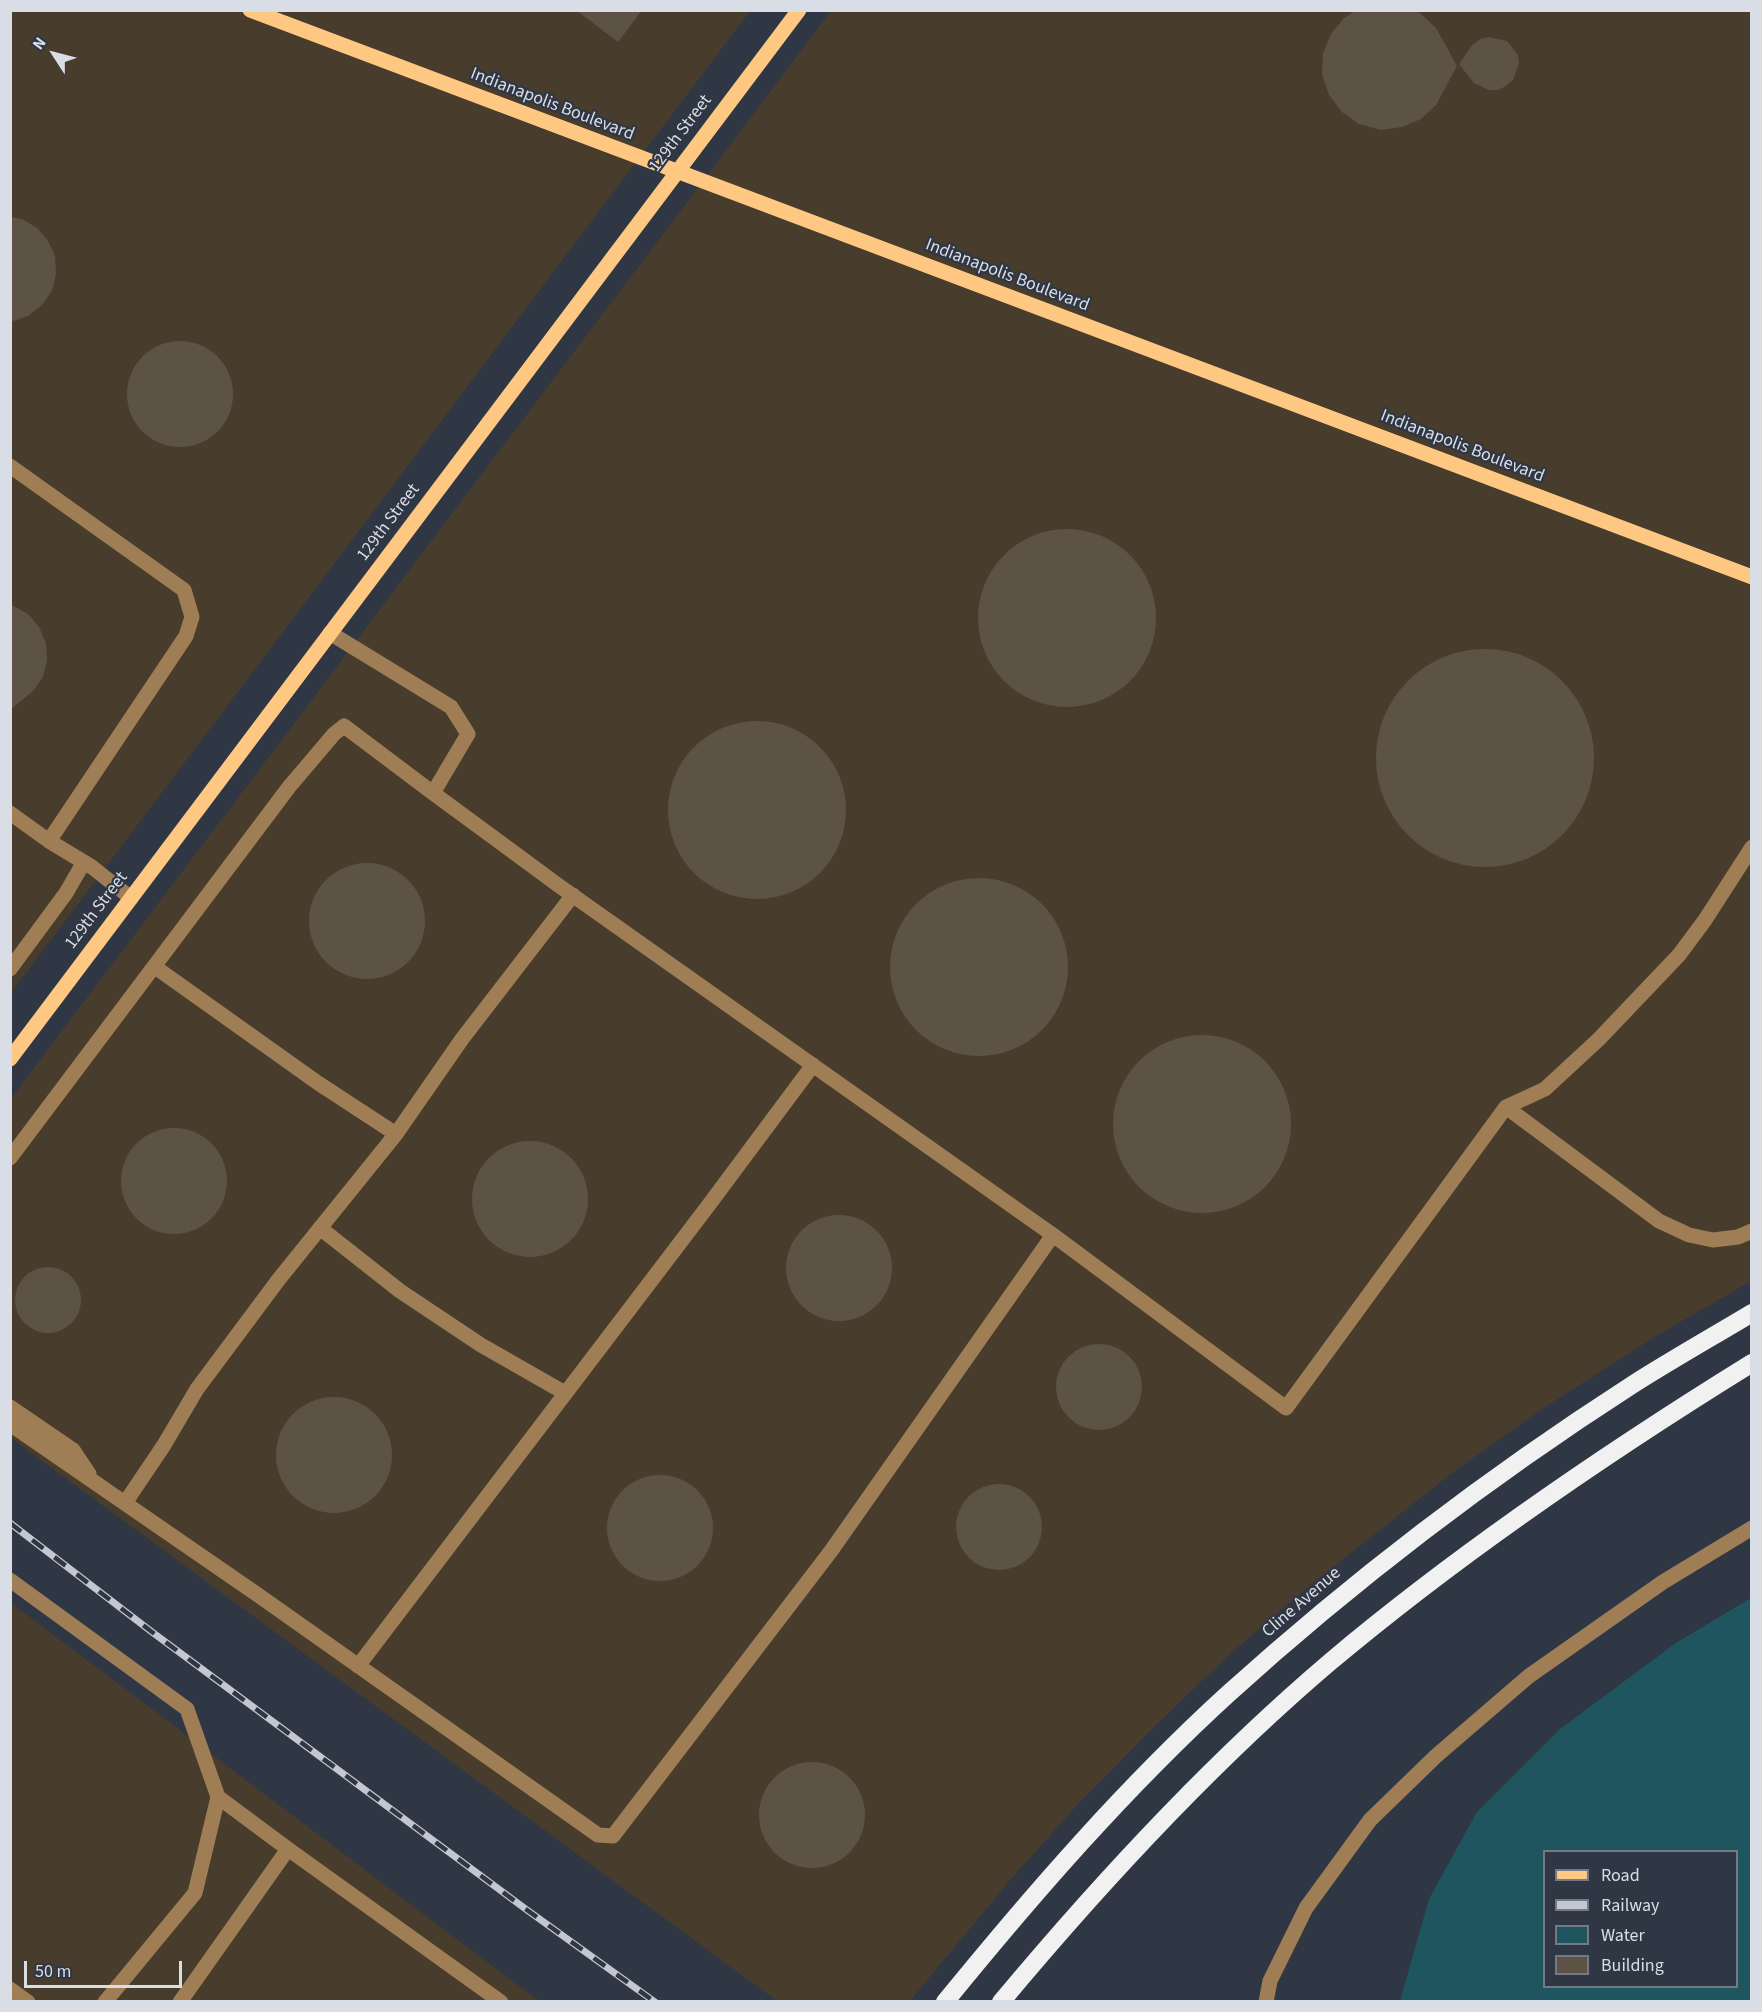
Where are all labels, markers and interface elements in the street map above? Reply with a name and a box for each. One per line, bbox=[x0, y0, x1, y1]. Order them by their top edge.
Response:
north arrow bbox=[24, 24, 84, 84]
text: N bbox=[27, 33, 51, 54]
street label: Indianapolis Boulevard bbox=[467, 64, 637, 146]
street label: 129th Street bbox=[645, 91, 717, 177]
street label: Indianapolis Boulevard bbox=[922, 235, 1092, 317]
street label: Indianapolis Boulevard bbox=[1377, 406, 1547, 488]
street label: 129th Street bbox=[353, 480, 425, 566]
street label: 129th Street bbox=[61, 868, 133, 954]
street label: Cline Avenue bbox=[1258, 1563, 1346, 1643]
legend bbox=[1543, 1850, 1738, 1988]
text: Road bbox=[1601, 1863, 1640, 1888]
text: Railway bbox=[1601, 1893, 1660, 1918]
text: Water bbox=[1601, 1923, 1645, 1948]
scale bar bbox=[27, 1949, 184, 1987]
text: Building bbox=[1601, 1953, 1664, 1978]
text: 50 m bbox=[35, 1959, 71, 1984]

